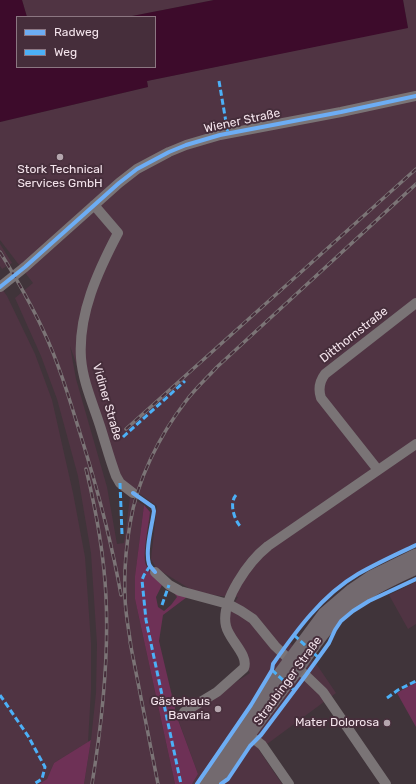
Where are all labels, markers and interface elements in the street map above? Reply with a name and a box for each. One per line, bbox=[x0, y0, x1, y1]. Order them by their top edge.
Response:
legend bbox=[16, 16, 156, 68]
text: Radweg bbox=[54, 25, 99, 39]
text: Weg bbox=[54, 45, 77, 59]
street label: Wiener Straße bbox=[202, 106, 282, 136]
marker: Stork Technical Services GmbH bbox=[55, 152, 65, 162]
place label: Stork Technical Services GmbH bbox=[17, 163, 103, 191]
street label: Ditthornstraße bbox=[317, 304, 391, 366]
street label: Vidiner Straße bbox=[89, 362, 125, 442]
street label: Straubinger Straße bbox=[251, 634, 325, 728]
place label: Gästehaus Bavaria bbox=[150, 695, 210, 723]
marker: Gästehaus Bavaria bbox=[213, 704, 223, 714]
place label: Mater Dolorosa bbox=[295, 716, 379, 730]
marker: Mater Dolorosa bbox=[382, 718, 392, 728]

